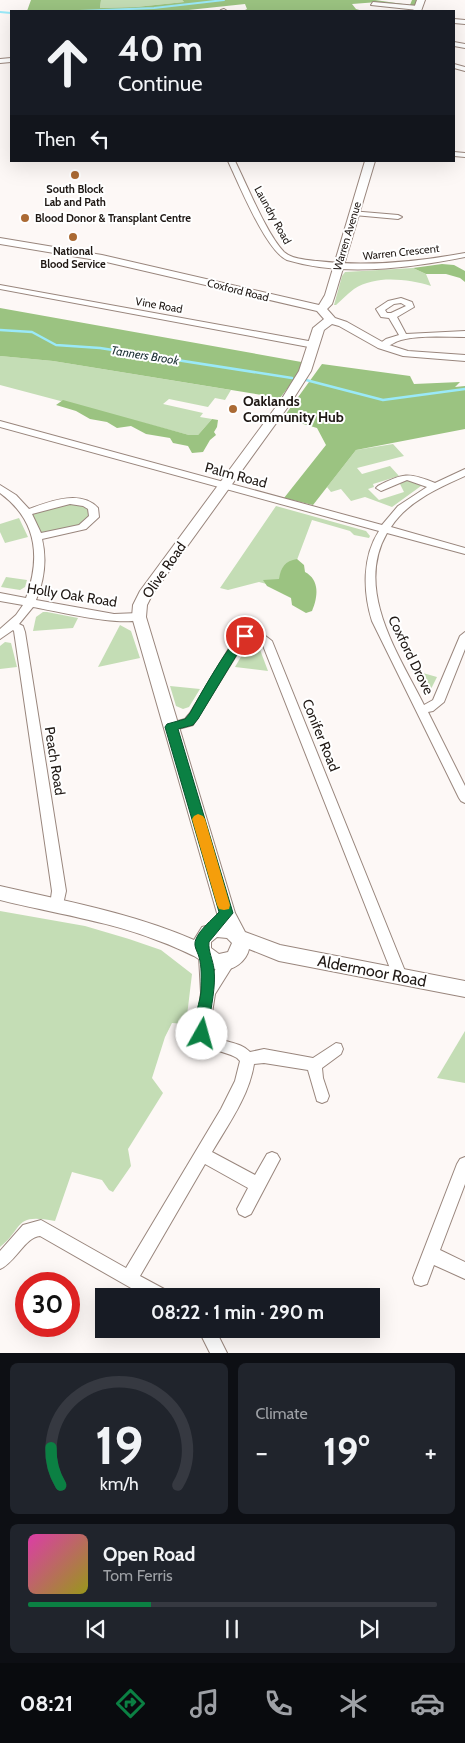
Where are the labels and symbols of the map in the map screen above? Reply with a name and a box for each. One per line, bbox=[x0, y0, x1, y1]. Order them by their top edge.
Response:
marker: South Block Lab and Path bbox=[69, 169, 81, 181]
place label: South Block Lab and Path bbox=[44, 182, 106, 209]
street label: Laundry Road bbox=[251, 184, 295, 246]
street label: Warren Avenue bbox=[330, 200, 364, 272]
place label: Blood Donor & Transplant Centre bbox=[35, 211, 191, 225]
marker: Blood Donor & Transplant Centre bbox=[19, 212, 31, 224]
marker: National Blood Service bbox=[67, 231, 79, 243]
street label: Warren Crescent bbox=[362, 241, 440, 263]
place label: National Blood Service bbox=[40, 244, 106, 271]
street label: Coxford Road bbox=[206, 276, 270, 304]
street label: Vine Road bbox=[134, 294, 184, 316]
water label: Tanners Brook bbox=[110, 342, 181, 368]
place label: Oaklands Community Hub bbox=[243, 392, 344, 426]
marker: Oaklands Community Hub bbox=[227, 403, 239, 415]
street label: Palm Road bbox=[203, 458, 269, 492]
street label: Olive Road bbox=[138, 538, 190, 602]
street label: Holly Oak Road bbox=[26, 579, 118, 611]
street label: Coxford Drove bbox=[384, 613, 438, 697]
pin bbox=[224, 615, 266, 657]
street label: Conifer Road bbox=[298, 696, 344, 774]
street label: Peach Road bbox=[41, 725, 69, 797]
street label: Aldermoor Road bbox=[316, 951, 428, 991]
position arrow bbox=[175, 1007, 227, 1059]
speed limit sign: 30 bbox=[15, 1272, 80, 1337]

